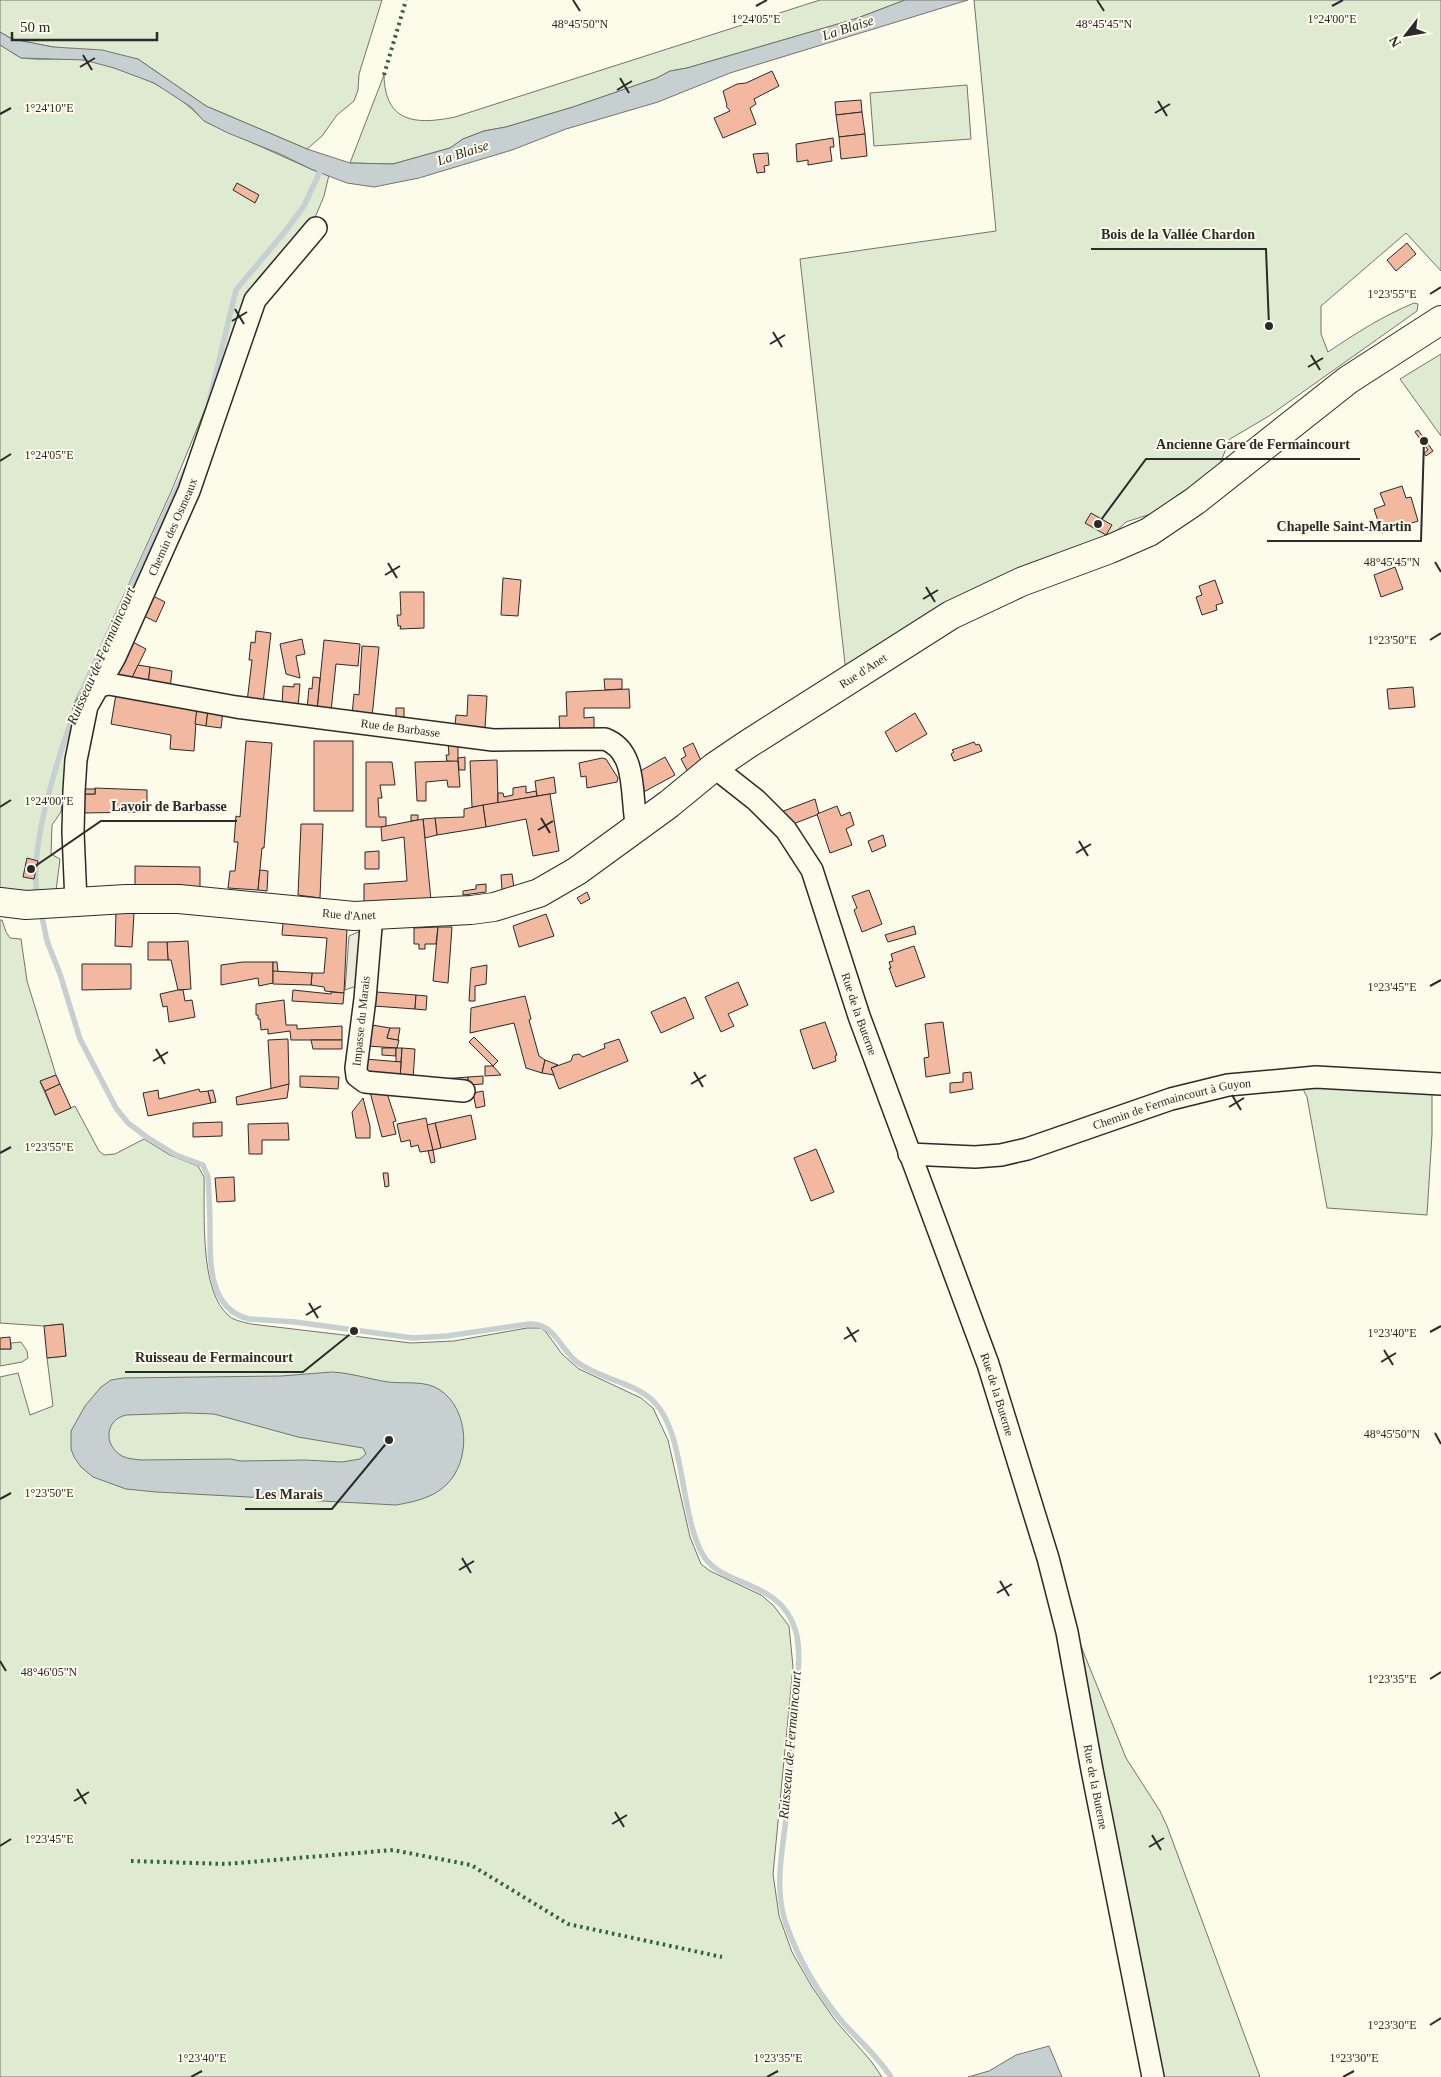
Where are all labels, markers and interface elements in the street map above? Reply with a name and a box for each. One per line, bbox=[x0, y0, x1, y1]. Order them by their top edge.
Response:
scale bar bbox=[12, 10, 158, 42]
north arrow bbox=[1381, 10, 1431, 60]
text: 1°24'05"E bbox=[731, 12, 781, 26]
text: 1°24'00"E bbox=[1307, 12, 1357, 26]
water label: La Blaise bbox=[819, 13, 876, 44]
text: 48°45'50"N bbox=[552, 17, 609, 31]
text: 48°45'45"N bbox=[1076, 17, 1133, 31]
text: 50 m bbox=[20, 19, 51, 35]
text: N bbox=[1386, 33, 1404, 50]
text: 1°24'10"E bbox=[24, 101, 74, 115]
water label: La Blaise bbox=[434, 138, 491, 169]
callout: Bois de la Vallée Chardon bbox=[1091, 220, 1266, 249]
text: Bois de la Vallée Chardon bbox=[1101, 227, 1255, 242]
text: 1°23'55"E bbox=[1367, 287, 1417, 301]
callout: Ancienne Gare de Fermaincourt bbox=[1146, 430, 1360, 459]
text: Ancienne Gare de Fermaincourt bbox=[1156, 437, 1350, 452]
text: 1°24'05"E bbox=[24, 448, 74, 462]
street label: Chemin des Osmeaux bbox=[145, 476, 200, 578]
callout: Chapelle Saint-Martin bbox=[1267, 512, 1421, 541]
text: Chapelle Saint-Martin bbox=[1277, 519, 1412, 534]
text: 48°45'45"N bbox=[1364, 555, 1421, 569]
water label: Ruisseau de Fermaincourt bbox=[64, 584, 139, 728]
text: 1°23'50"E bbox=[1367, 633, 1417, 647]
street label: Rue d'Anet bbox=[837, 650, 890, 691]
street label: Rue de Barbasse bbox=[360, 716, 441, 740]
callout: Lavoir de Barbasse bbox=[101, 792, 237, 821]
text: 1°24'00"E bbox=[24, 794, 74, 808]
text: Lavoir de Barbasse bbox=[111, 799, 227, 814]
street label: Rue d'Anet bbox=[321, 906, 377, 923]
street label: Rue de la Buterne bbox=[839, 971, 880, 1057]
street label: Impasse du Marais bbox=[349, 975, 373, 1067]
text: 1°23'45"E bbox=[1367, 980, 1417, 994]
street label: Chemin de Fermaincourt à Guyon bbox=[1091, 1076, 1252, 1133]
text: 1°23'55"E bbox=[24, 1140, 74, 1154]
text: 1°23'40"E bbox=[1367, 1326, 1417, 1340]
callout: Ruisseau de Fermaincourt bbox=[125, 1343, 303, 1372]
text: Ruisseau de Fermaincourt bbox=[135, 1350, 293, 1365]
street label: Rue de la Buterne bbox=[978, 1351, 1017, 1438]
text: 48°45'50"N bbox=[1364, 1427, 1421, 1441]
callout: Les Marais bbox=[245, 1480, 332, 1509]
text: 1°23'50"E bbox=[24, 1486, 74, 1500]
text: Les Marais bbox=[255, 1487, 323, 1502]
text: 48°46'05"N bbox=[21, 1665, 78, 1679]
water label: Ruisseau de Fermaincourt bbox=[776, 1669, 804, 1821]
text: 1°23'35"E bbox=[1367, 1672, 1417, 1686]
street label: Rue de la Buterne bbox=[1080, 1743, 1111, 1831]
text: 1°23'45"E bbox=[24, 1832, 74, 1846]
text: 1°23'30"E bbox=[1367, 2018, 1417, 2032]
text: 1°23'40"E bbox=[177, 2051, 227, 2065]
text: 1°23'35"E bbox=[753, 2051, 803, 2065]
text: 1°23'30"E bbox=[1329, 2051, 1379, 2065]

